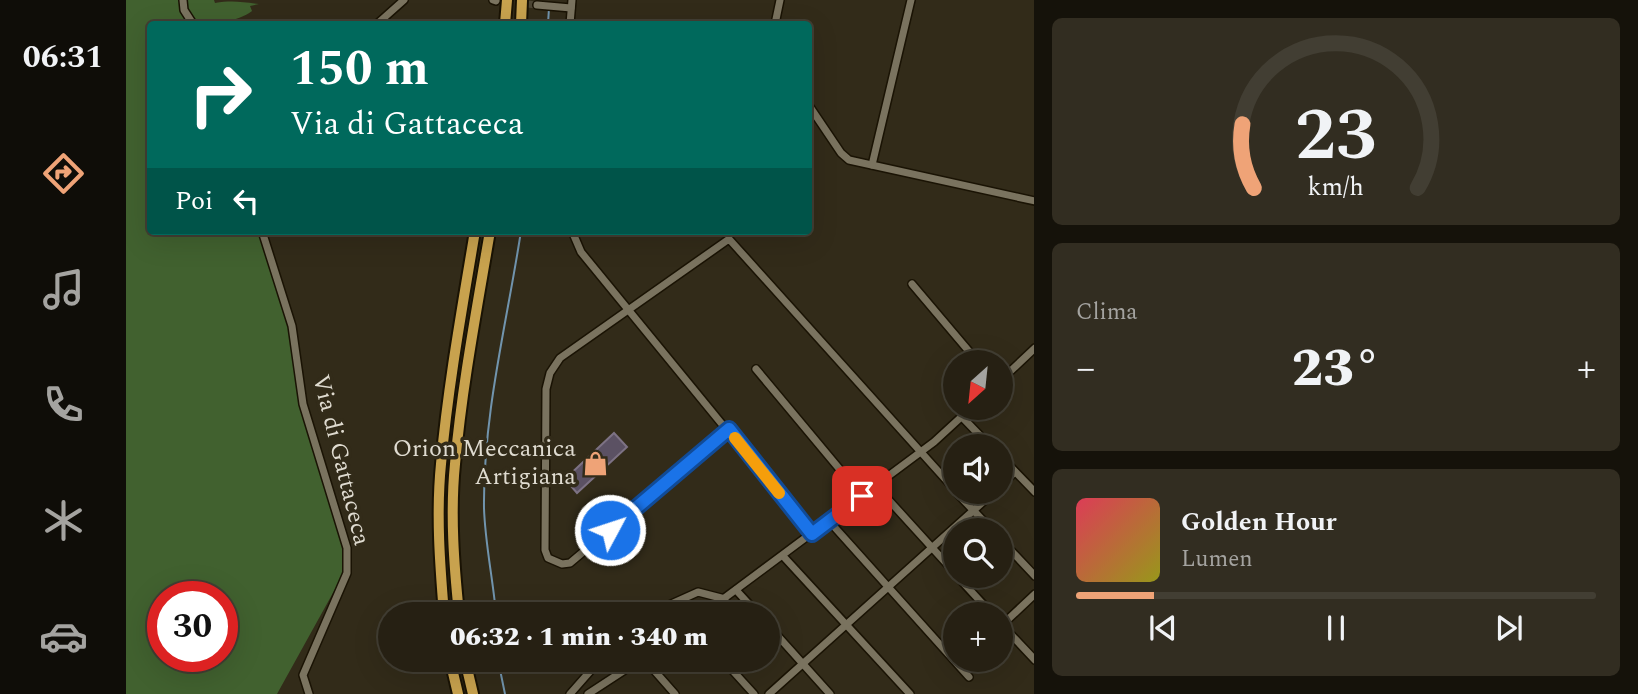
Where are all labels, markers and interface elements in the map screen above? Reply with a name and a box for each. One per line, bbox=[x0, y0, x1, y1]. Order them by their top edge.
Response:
text: 150 m bbox=[290, 32, 429, 107]
text: 06:31 bbox=[23, 33, 103, 82]
icon: right bbox=[175, 49, 266, 140]
text: 23 bbox=[1295, 81, 1377, 192]
text: Via di Gattaceca bbox=[290, 100, 524, 149]
icon: directions bbox=[39, 149, 88, 198]
text: km/h bbox=[1308, 168, 1364, 206]
text: Poi bbox=[175, 181, 213, 221]
icon: left bbox=[227, 182, 265, 220]
icon: music bbox=[39, 265, 88, 314]
text: Clima bbox=[1076, 295, 1138, 330]
text: 23° bbox=[1292, 330, 1380, 409]
text: − bbox=[1076, 340, 1095, 398]
text: + bbox=[1577, 340, 1596, 398]
north arrow bbox=[943, 350, 1013, 420]
map controls bbox=[943, 350, 1013, 672]
street label: Via di Gattaceca bbox=[302, 371, 380, 550]
icon: phone bbox=[39, 380, 88, 429]
place label: Orion Meccanica Artigiana bbox=[393, 431, 576, 495]
button: sound bbox=[943, 434, 1013, 504]
shop icon: Orion Meccanica Artigiana bbox=[582, 449, 610, 477]
pin bbox=[832, 466, 892, 526]
icon: arrive bbox=[843, 477, 881, 515]
position arrow bbox=[573, 493, 647, 567]
icon: climate bbox=[39, 496, 88, 545]
text: Golden Hour bbox=[1181, 502, 1337, 542]
button: search bbox=[943, 518, 1013, 588]
text: Lumen bbox=[1181, 542, 1253, 577]
speed limit sign: 30 bbox=[147, 581, 238, 672]
button: + bbox=[943, 602, 1013, 672]
icon: previous bbox=[1144, 609, 1182, 647]
icon: pause bbox=[1317, 609, 1355, 647]
icon: next bbox=[1490, 609, 1528, 647]
icon: car bbox=[39, 612, 88, 661]
text: 06:32 · 1 min · 340 m bbox=[450, 617, 708, 657]

